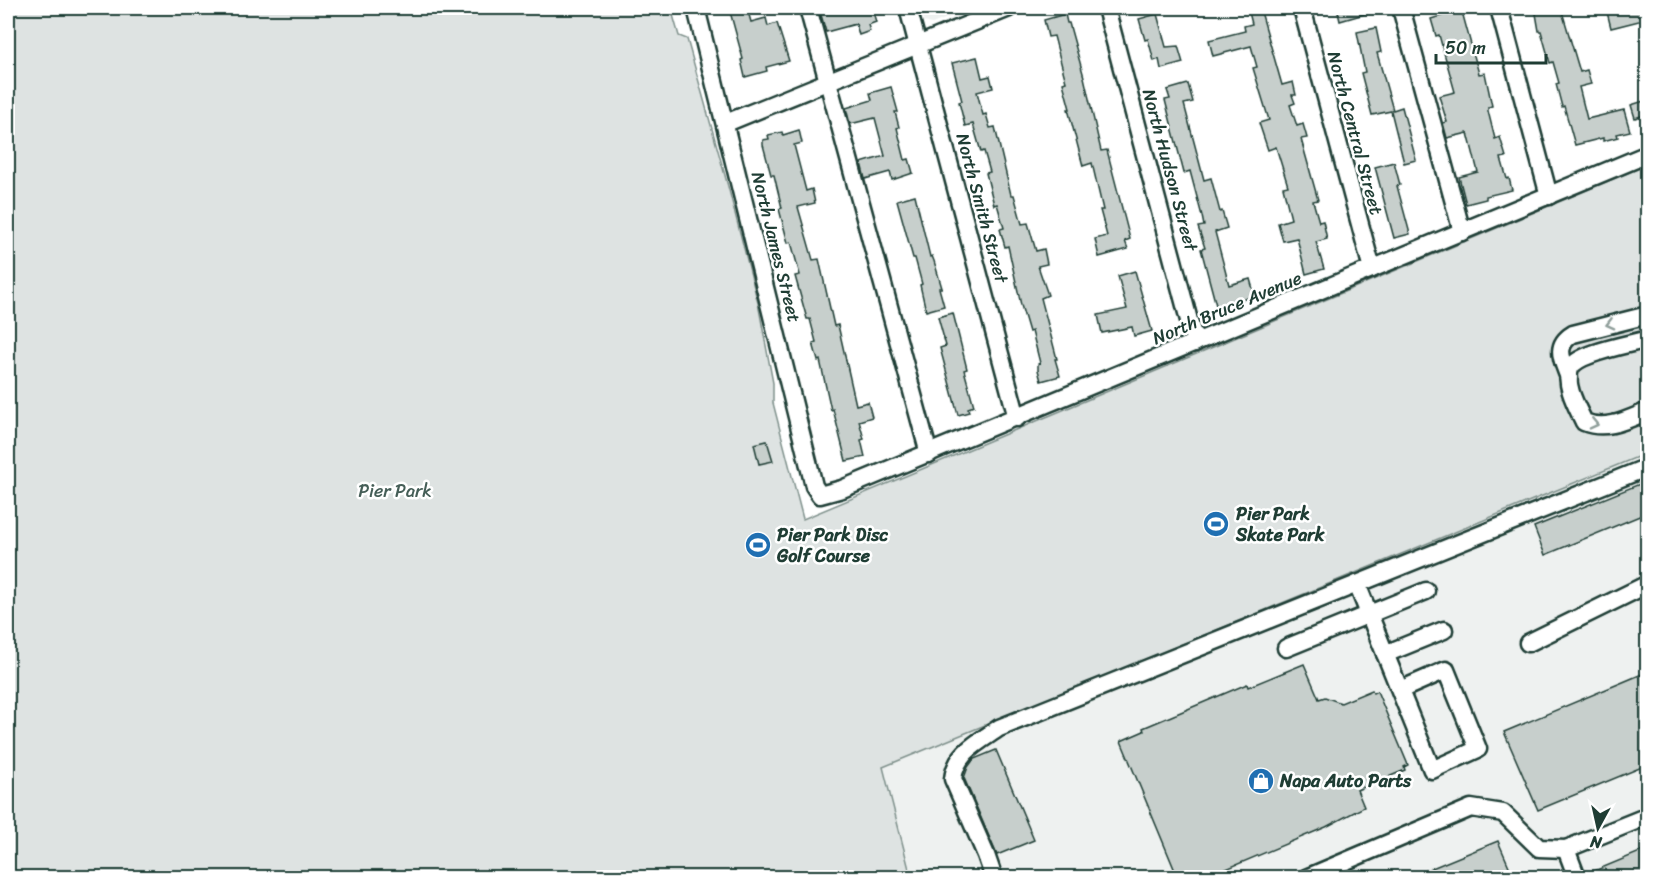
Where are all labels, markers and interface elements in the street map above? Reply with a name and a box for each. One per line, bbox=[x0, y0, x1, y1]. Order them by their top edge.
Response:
scale bar bbox=[1436, 27, 1546, 65]
text: 50 m bbox=[1445, 32, 1486, 64]
street label: North Central Street bbox=[1318, 48, 1392, 218]
street label: North Hudson Street bbox=[1133, 85, 1207, 255]
street label: North Smith Street bbox=[947, 130, 1018, 287]
street label: North James Street bbox=[742, 168, 810, 326]
street label: North Bruce Avenue bbox=[1147, 262, 1307, 354]
one-way arrow bbox=[1605, 317, 1615, 330]
one-way arrow bbox=[1589, 417, 1599, 430]
park label: Pier Park bbox=[358, 475, 432, 507]
place label: Pier Park Skate Park bbox=[1235, 498, 1325, 551]
sports icon: Pier Park Skate Park bbox=[1201, 509, 1231, 539]
place label: Pier Park Disc Golf Course bbox=[776, 519, 888, 572]
sports icon: Pier Park Disc Golf Course bbox=[743, 530, 773, 560]
place label: Napa Auto Parts bbox=[1279, 765, 1412, 797]
shop icon: Napa Auto Parts bbox=[1246, 766, 1276, 796]
north arrow bbox=[1568, 798, 1628, 858]
text: N bbox=[1588, 827, 1604, 858]

